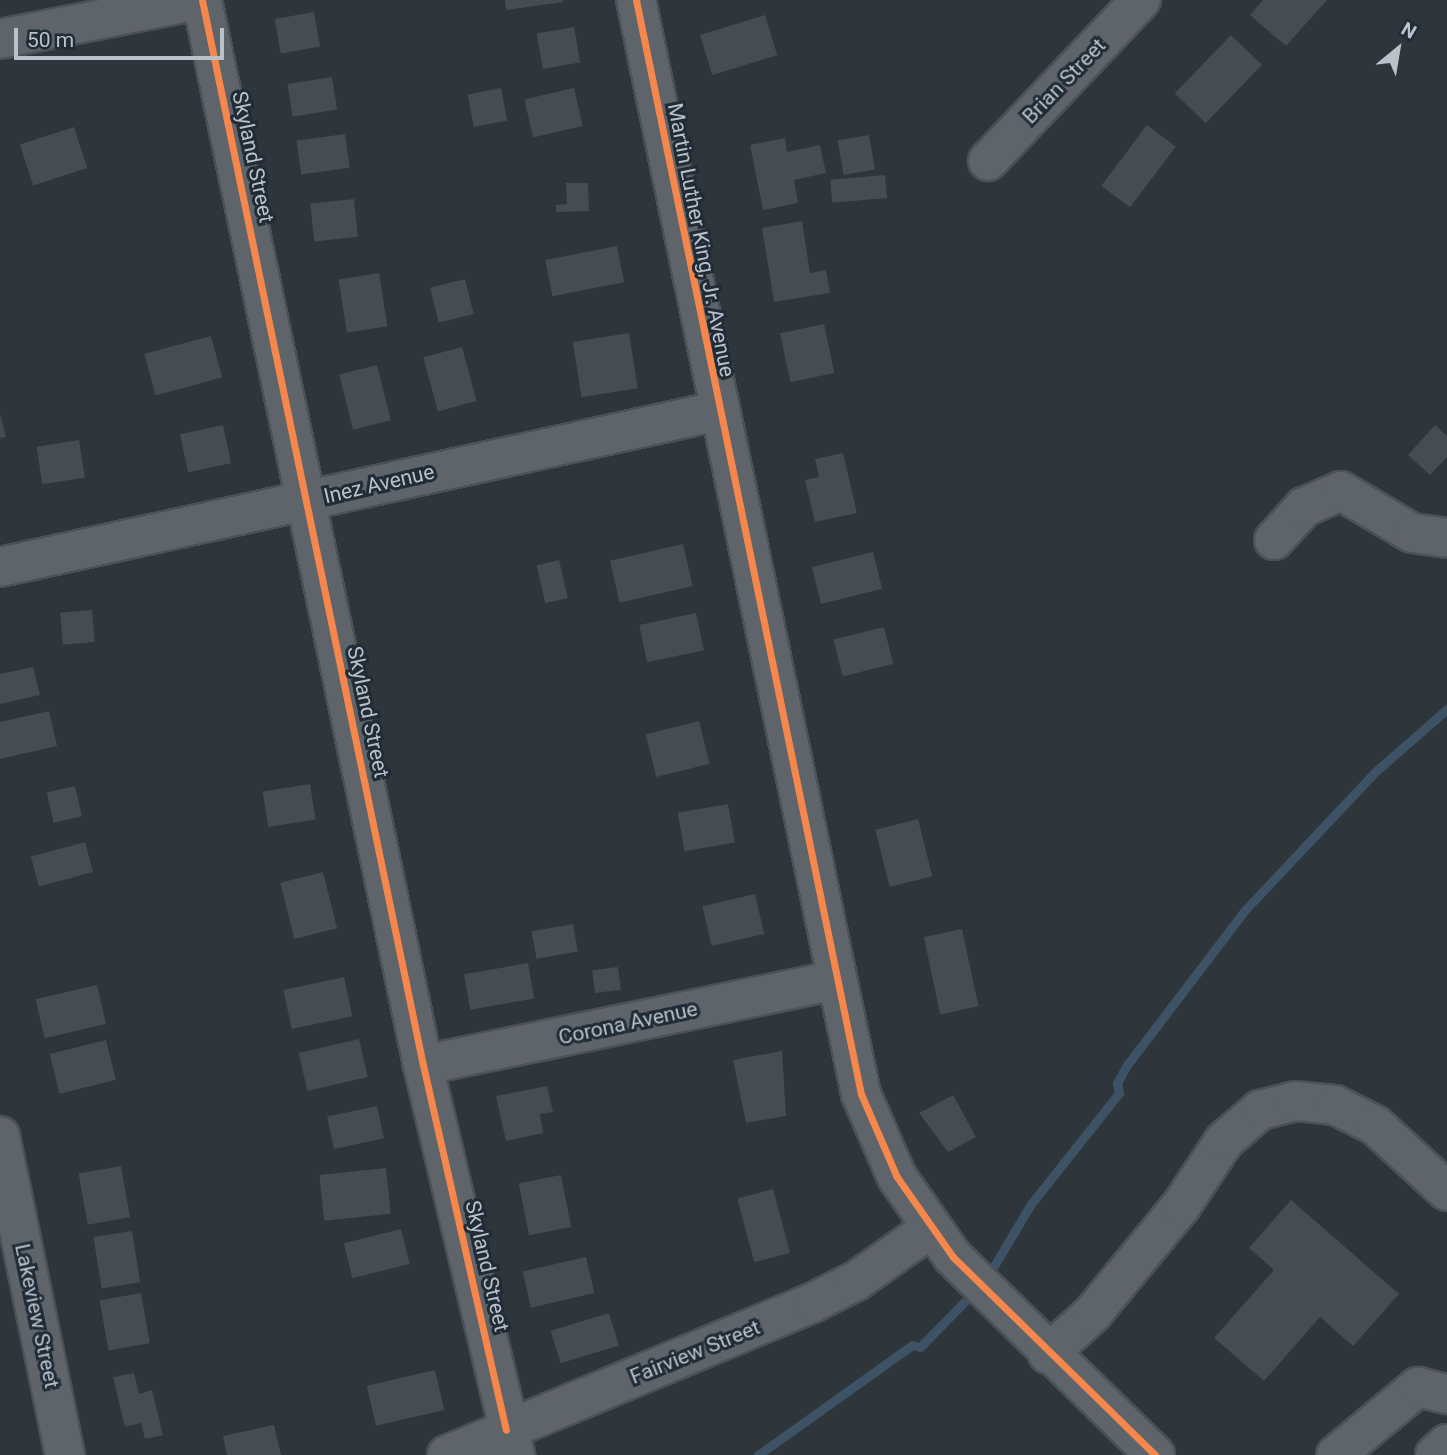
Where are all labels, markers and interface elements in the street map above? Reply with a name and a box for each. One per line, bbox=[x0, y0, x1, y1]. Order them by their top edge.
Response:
scale bar bbox=[18, 14, 228, 58]
north arrow bbox=[1363, 14, 1433, 84]
text: N bbox=[1397, 17, 1420, 44]
text: 50 m bbox=[27, 28, 74, 52]
street label: Brian Street bbox=[1017, 33, 1111, 129]
street label: Skyland Street bbox=[227, 89, 279, 225]
street label: Martin Luther King, Jr. Avenue bbox=[662, 101, 740, 379]
street label: Inez Avenue bbox=[321, 459, 437, 509]
street label: Skyland Street bbox=[342, 644, 394, 780]
street label: Corona Avenue bbox=[556, 996, 700, 1050]
street label: Skyland Street bbox=[460, 1198, 514, 1334]
street label: Lakeview Street bbox=[9, 1241, 65, 1391]
street label: Fairview Street bbox=[626, 1314, 764, 1390]

